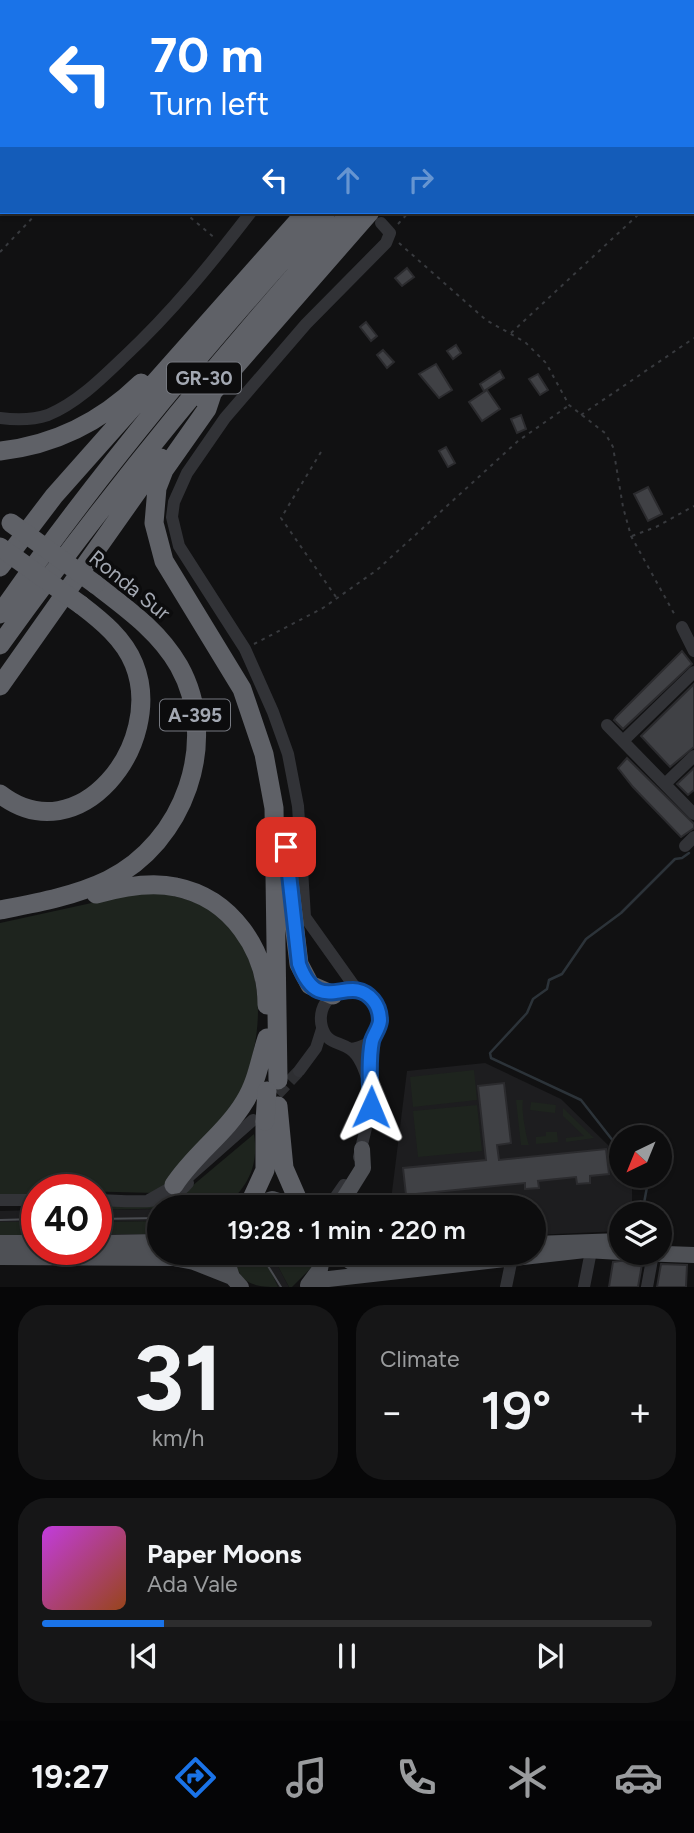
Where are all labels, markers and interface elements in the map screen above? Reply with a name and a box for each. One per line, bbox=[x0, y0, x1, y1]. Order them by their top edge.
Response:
text: 70 m bbox=[150, 25, 263, 84]
icon: left bbox=[35, 28, 126, 119]
text: Turn left bbox=[150, 85, 269, 123]
icon: left bbox=[256, 161, 294, 199]
icon: ahead bbox=[329, 161, 367, 199]
icon: right bbox=[402, 161, 440, 199]
road number: GR-30 bbox=[167, 362, 241, 394]
street label: Ronda Sur bbox=[84, 545, 176, 625]
road number: A-395 bbox=[160, 700, 230, 730]
pin bbox=[256, 817, 316, 877]
icon: arrive bbox=[267, 828, 305, 866]
position arrow bbox=[334, 1070, 408, 1144]
north arrow bbox=[609, 1125, 672, 1188]
map controls bbox=[609, 1125, 672, 1265]
speed limit sign: 40 bbox=[21, 1174, 112, 1265]
button: layers bbox=[609, 1202, 672, 1265]
text: 19:28 · 1 min · 220 m bbox=[227, 1214, 466, 1246]
text: 31 bbox=[134, 1324, 223, 1433]
text: Climate bbox=[380, 1345, 459, 1373]
text: 19° bbox=[480, 1380, 552, 1442]
text: − bbox=[380, 1389, 404, 1435]
text: + bbox=[628, 1389, 652, 1435]
text: km/h bbox=[152, 1424, 204, 1452]
text: Paper Moons bbox=[147, 1538, 302, 1570]
text: Ada Vale bbox=[147, 1570, 238, 1598]
icon: previous bbox=[125, 1637, 163, 1675]
icon: pause bbox=[328, 1637, 366, 1675]
icon: next bbox=[531, 1637, 569, 1675]
icon: directions bbox=[171, 1753, 220, 1802]
icon: music bbox=[282, 1753, 331, 1802]
icon: phone bbox=[392, 1753, 441, 1802]
icon: climate bbox=[503, 1753, 552, 1802]
icon: car bbox=[614, 1753, 663, 1802]
text: 19:27 bbox=[31, 1758, 109, 1796]

